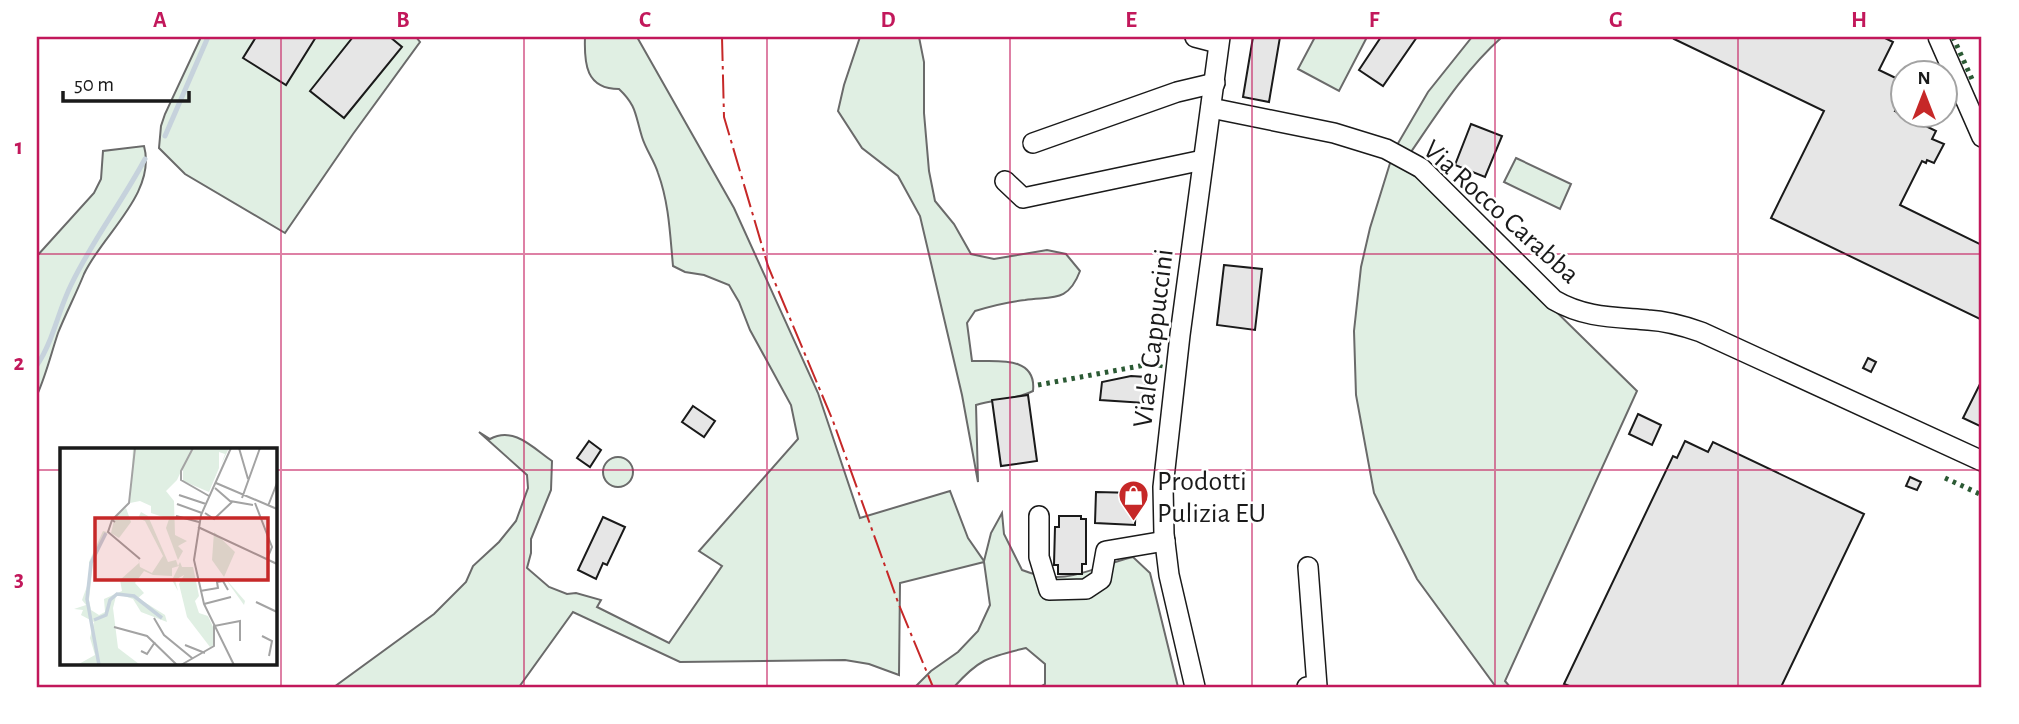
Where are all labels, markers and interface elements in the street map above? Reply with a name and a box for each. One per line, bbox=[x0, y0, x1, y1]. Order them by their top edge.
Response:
text: A bbox=[153, 9, 167, 32]
text: B bbox=[396, 9, 410, 32]
text: C bbox=[639, 9, 651, 32]
text: D bbox=[880, 9, 896, 32]
text: E bbox=[1125, 9, 1137, 32]
text: F bbox=[1369, 9, 1380, 32]
text: G bbox=[1609, 9, 1623, 32]
text: H bbox=[1851, 9, 1867, 32]
scale bar bbox=[63, 60, 189, 104]
north arrow bbox=[1890, 60, 1960, 130]
text: N bbox=[1917, 69, 1931, 88]
text: 50 m bbox=[74, 74, 114, 95]
text: 1 bbox=[15, 136, 23, 159]
street label: Via Rocco Carabba bbox=[1417, 136, 1584, 289]
street label: Viale Cappuccini bbox=[1129, 247, 1179, 429]
text: 2 bbox=[14, 352, 25, 375]
inset map bbox=[60, 448, 276, 664]
place label: Prodotti Pulizia EU bbox=[1157, 468, 1266, 528]
shop icon: Prodotti Pulizia EU bbox=[1117, 479, 1151, 523]
text: 3 bbox=[14, 568, 24, 591]

